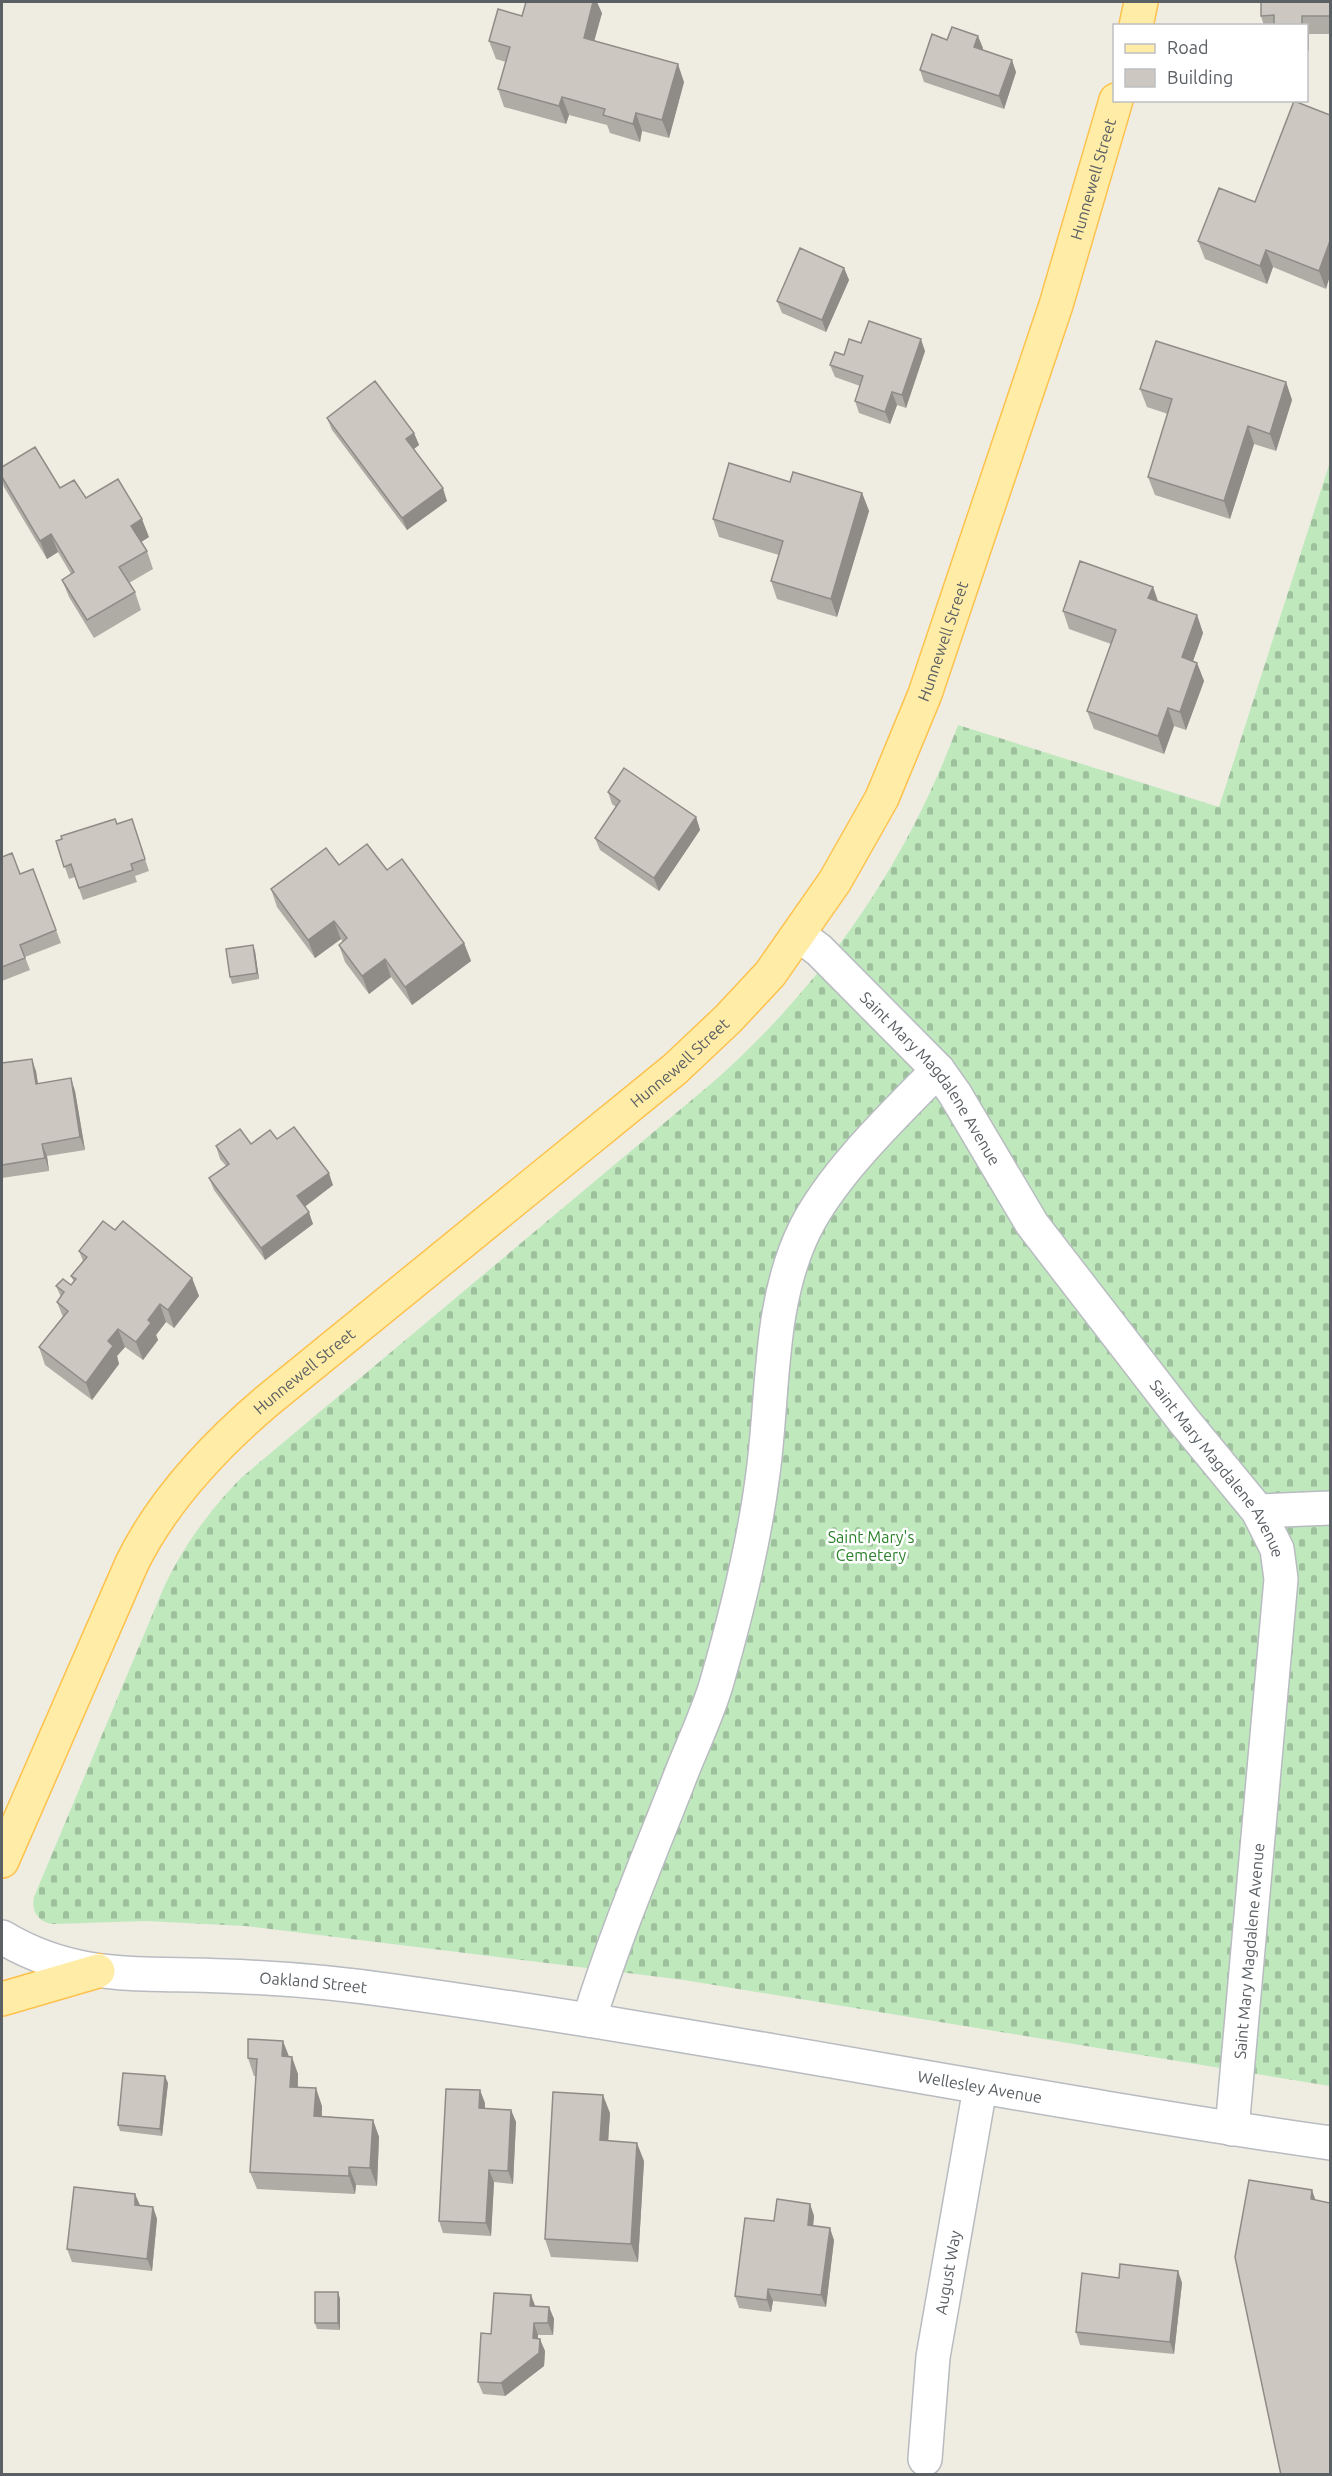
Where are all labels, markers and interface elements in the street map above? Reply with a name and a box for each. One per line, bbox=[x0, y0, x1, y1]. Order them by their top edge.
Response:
legend bbox=[1113, 24, 1308, 102]
text: Road bbox=[1167, 37, 1209, 57]
text: Building bbox=[1167, 67, 1233, 87]
street label: Hunnewell Street bbox=[1067, 116, 1119, 242]
street label: Hunnewell Street bbox=[914, 578, 972, 704]
street label: Saint Mary Magdalene Avenue bbox=[857, 988, 1004, 1168]
street label: Hunnewell Street bbox=[627, 1014, 733, 1111]
street label: Hunnewell Street bbox=[250, 1324, 359, 1418]
street label: Saint Mary Magdalene Avenue bbox=[1146, 1376, 1287, 1558]
park label: Saint Mary's Cemetery bbox=[828, 1528, 914, 1564]
street label: Saint Mary Magdalene Avenue bbox=[1231, 1842, 1267, 2060]
street label: Oakland Street bbox=[259, 1969, 369, 1996]
street label: Wellesley Avenue bbox=[916, 2067, 1044, 2106]
street label: August Way bbox=[932, 2229, 964, 2316]

